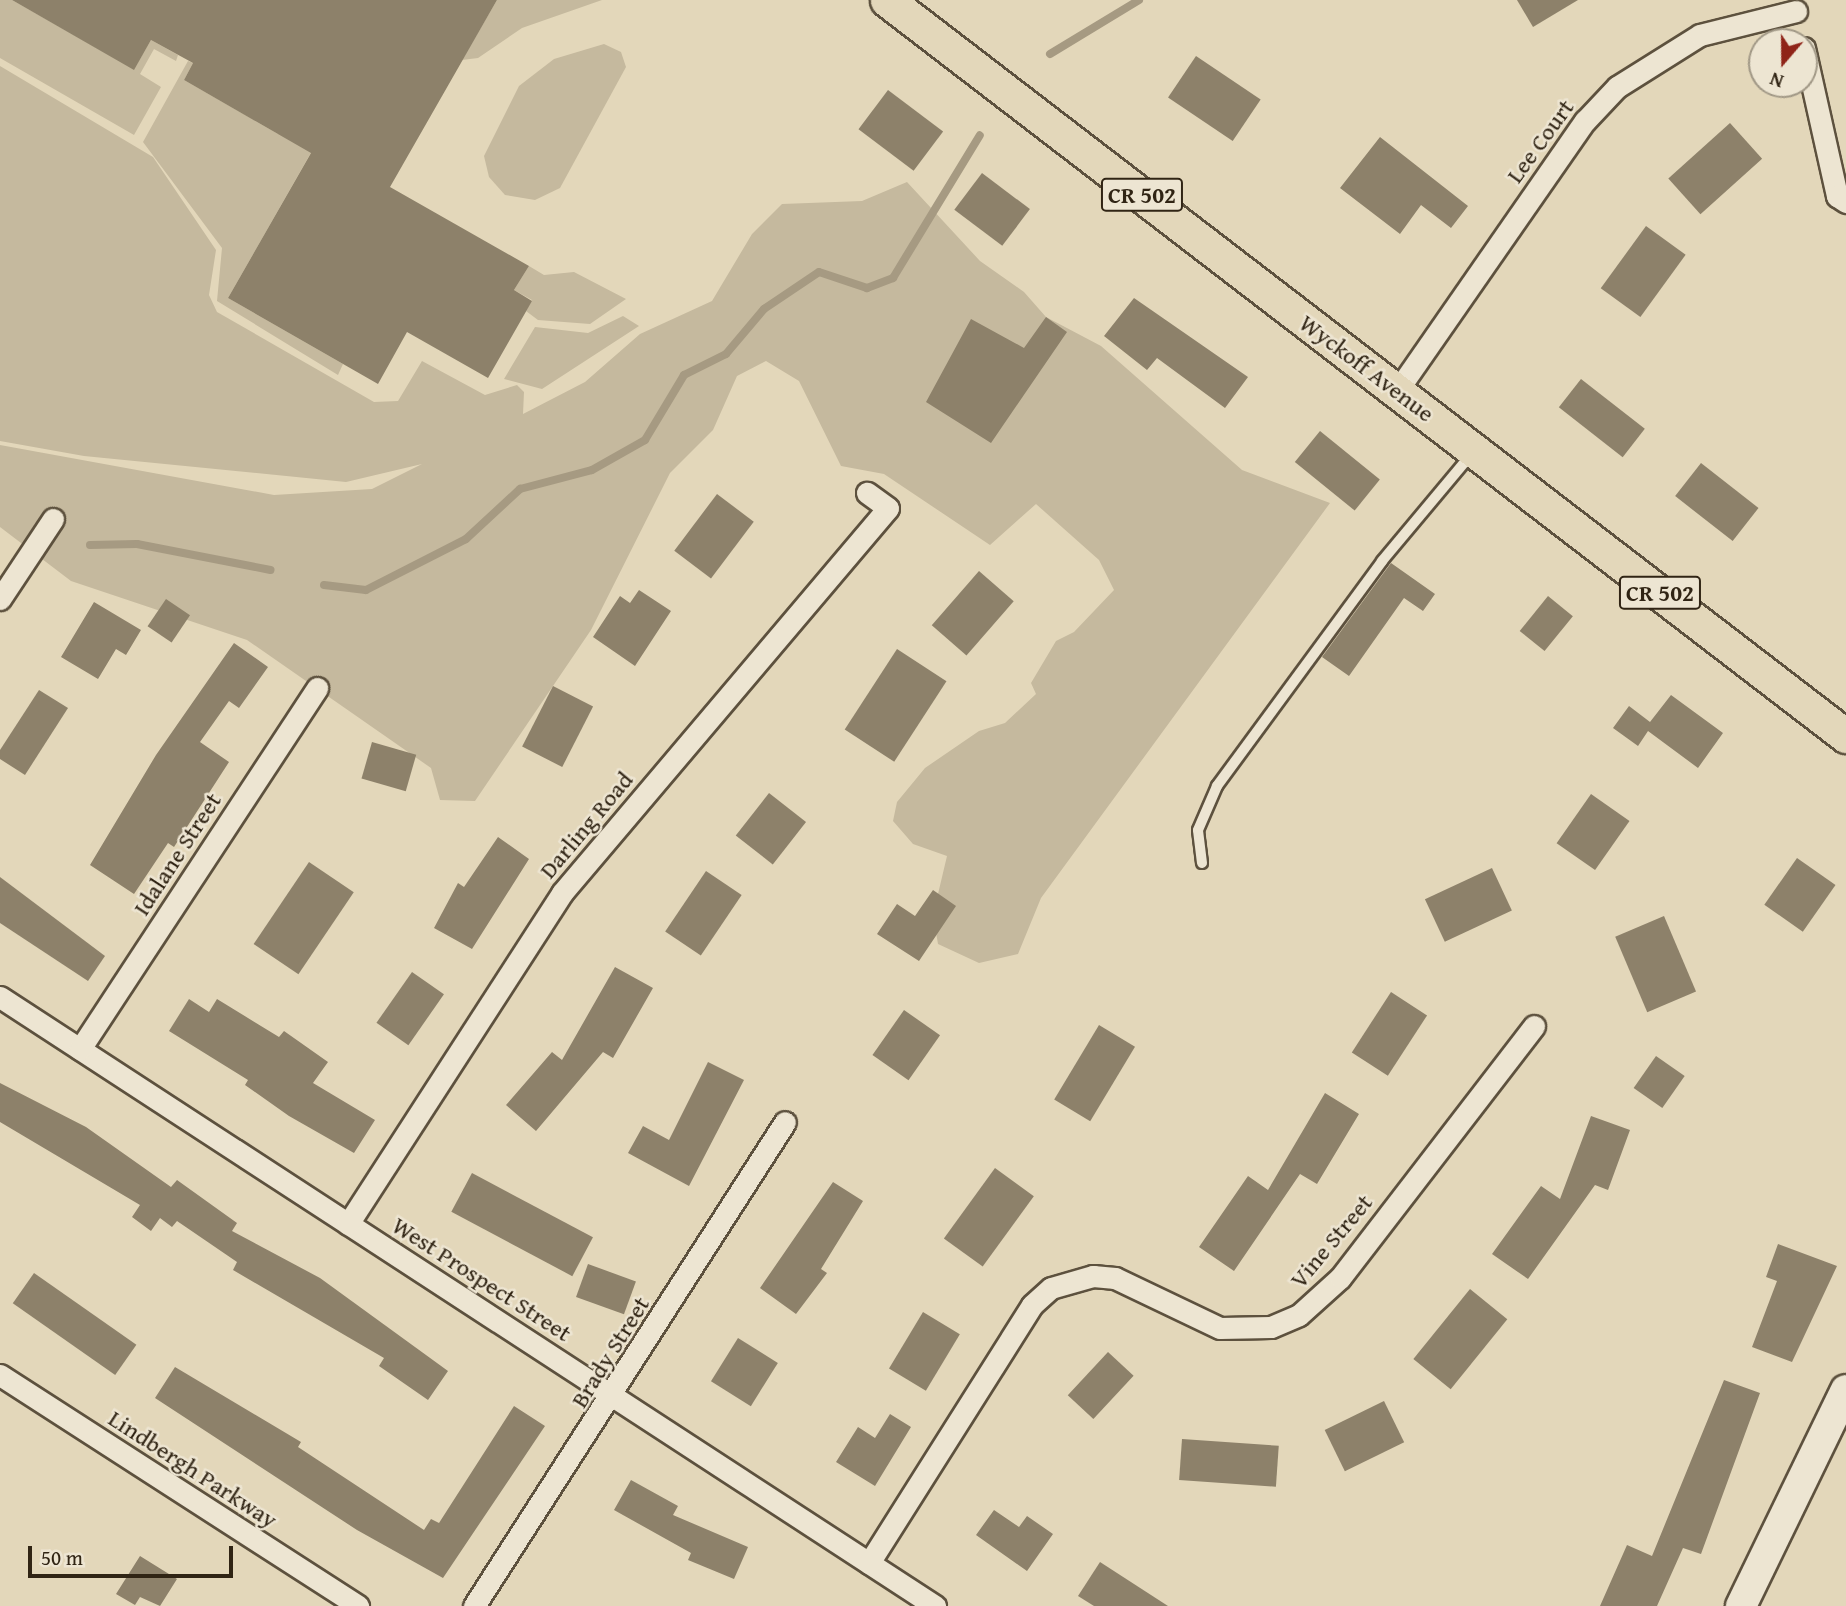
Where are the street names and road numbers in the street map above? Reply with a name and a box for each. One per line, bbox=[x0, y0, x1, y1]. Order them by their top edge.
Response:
street label: Lee Court bbox=[1500, 94, 1580, 188]
road number: CR 502 bbox=[1100, 176, 1184, 214]
street label: Wyckoff Avenue bbox=[1294, 308, 1440, 428]
road number: CR 502 bbox=[1618, 573, 1702, 612]
street label: Darling Road bbox=[533, 766, 639, 884]
street label: Idalane Street bbox=[127, 787, 227, 921]
street label: Vine Street bbox=[1284, 1188, 1378, 1294]
street label: West Prospect Street bbox=[387, 1210, 577, 1348]
street label: Brady Street bbox=[565, 1291, 655, 1413]
street label: Lindbergh Parkway bbox=[103, 1404, 283, 1534]

